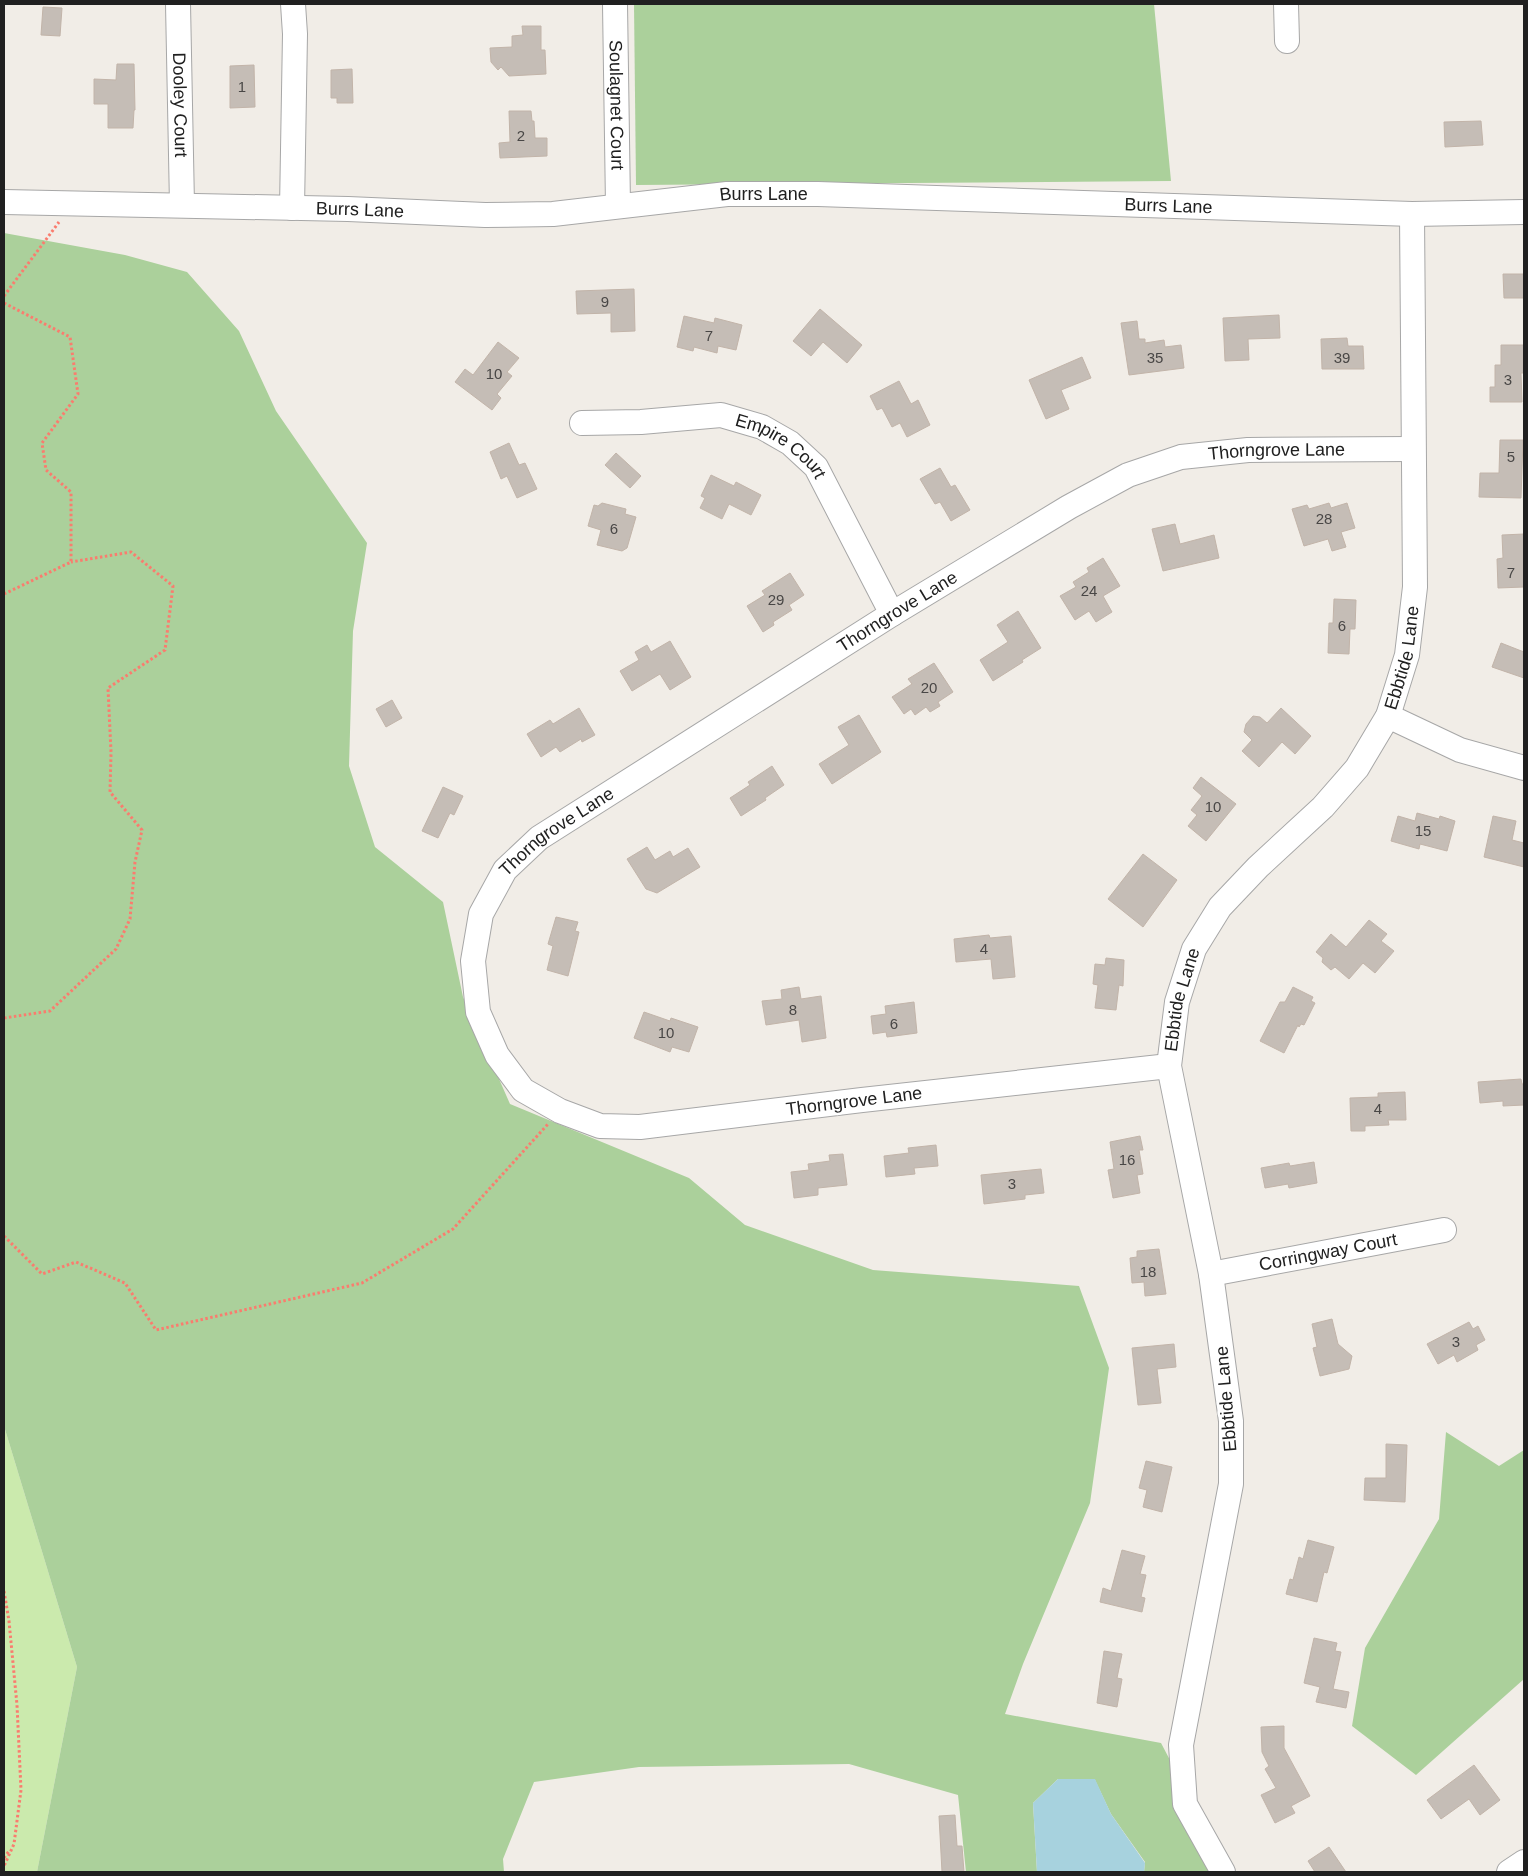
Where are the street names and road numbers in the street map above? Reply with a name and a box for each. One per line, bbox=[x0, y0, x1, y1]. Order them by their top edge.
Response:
street label: Soulagnet Court bbox=[606, 40, 627, 170]
street label: Dooley Court bbox=[169, 52, 191, 158]
street label: Burrs Lane bbox=[718, 184, 808, 205]
street label: Burrs Lane bbox=[1124, 194, 1213, 217]
street label: Burrs Lane bbox=[316, 198, 404, 221]
street label: Empire Court bbox=[733, 410, 830, 482]
street label: Thorngrove Lane bbox=[1207, 439, 1345, 464]
street label: Thorngrove Lane bbox=[834, 567, 961, 656]
street label: Ebbtide Lane bbox=[1381, 605, 1423, 712]
street label: Thorngrove Lane bbox=[495, 783, 617, 880]
street label: Ebbtide Lane bbox=[1161, 945, 1204, 1053]
street label: Thorngrove Lane bbox=[785, 1083, 923, 1119]
street label: Corringway Court bbox=[1257, 1229, 1399, 1275]
street label: Ebbtide Lane bbox=[1211, 1345, 1241, 1453]

